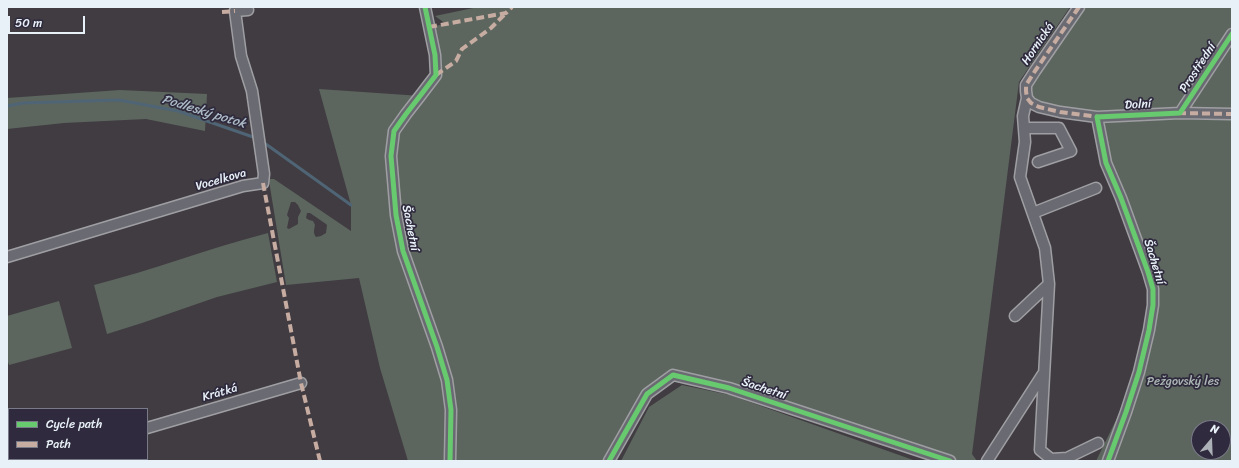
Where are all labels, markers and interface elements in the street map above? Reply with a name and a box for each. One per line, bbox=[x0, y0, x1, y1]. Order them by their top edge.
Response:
scale bar bbox=[10, 8, 87, 34]
text: 50 m bbox=[15, 12, 42, 34]
street label: Hornická bbox=[1019, 20, 1057, 68]
street label: Prostřední bbox=[1177, 41, 1219, 95]
water label: Podleský potok bbox=[160, 92, 248, 132]
street label: Dolní bbox=[1124, 97, 1152, 113]
street label: Vocelkova bbox=[194, 166, 248, 194]
street label: Šachetní bbox=[398, 204, 422, 252]
street label: Šachetní bbox=[1140, 238, 1168, 286]
street label: Šachetní bbox=[740, 375, 788, 403]
park label: Pežgovský les bbox=[1147, 375, 1219, 389]
street label: Krátká bbox=[201, 381, 239, 405]
legend bbox=[8, 408, 148, 460]
text: Cycle path bbox=[46, 413, 102, 435]
text: N bbox=[1208, 419, 1221, 439]
north arrow bbox=[1191, 420, 1231, 460]
text: Path bbox=[46, 433, 71, 455]

